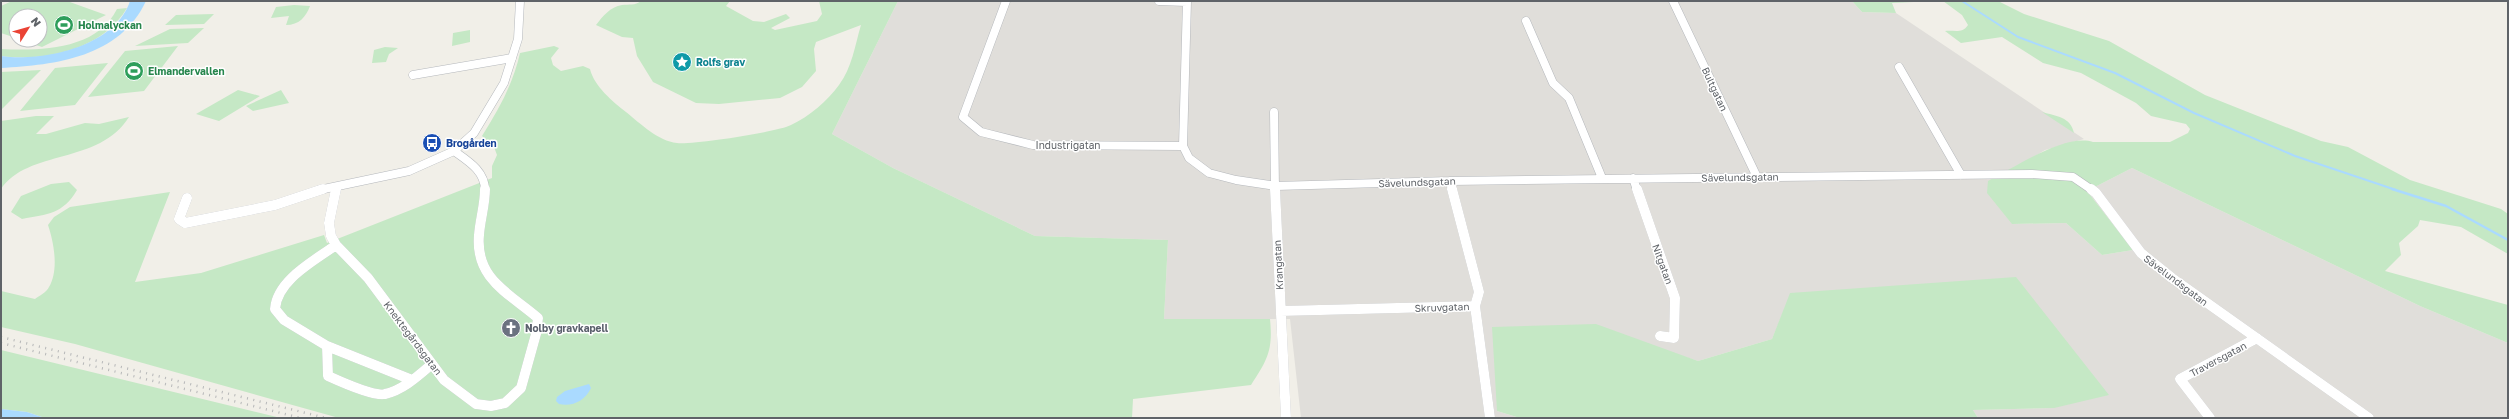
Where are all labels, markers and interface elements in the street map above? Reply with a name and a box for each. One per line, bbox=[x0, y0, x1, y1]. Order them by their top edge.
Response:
north arrow bbox=[8, 8, 48, 48]
text: N bbox=[29, 14, 44, 29]
sports icon: Holmalyckan bbox=[53, 14, 75, 36]
place label: Holmalyckan bbox=[78, 19, 142, 31]
place icon: Rolfs grav bbox=[671, 51, 693, 73]
place label: Rolfs grav bbox=[696, 56, 745, 68]
sports icon: Elmandervallen bbox=[123, 60, 145, 82]
place label: Elmandervallen bbox=[148, 65, 224, 77]
street label: Bultgatan bbox=[1700, 65, 1730, 113]
bus stop icon: Brogården bbox=[421, 132, 443, 154]
place label: Brogården bbox=[446, 137, 497, 149]
street label: Industrigatan bbox=[1036, 139, 1100, 151]
street label: Sävelundsgatan bbox=[1701, 170, 1779, 184]
street label: Sävelundsgatan bbox=[1378, 175, 1456, 189]
street label: Krangatan bbox=[1271, 240, 1285, 290]
street label: Nitgatan bbox=[1650, 242, 1676, 286]
street label: Sävelundsgatan bbox=[2141, 252, 2211, 308]
street label: Knektegårdsgatan bbox=[381, 299, 445, 377]
street label: Skruvgatan bbox=[1414, 300, 1470, 314]
church icon: Nolby gravkapell bbox=[500, 317, 522, 339]
place label: Nolby gravkapell bbox=[525, 322, 609, 334]
street label: Traversgatan bbox=[2188, 339, 2248, 379]

